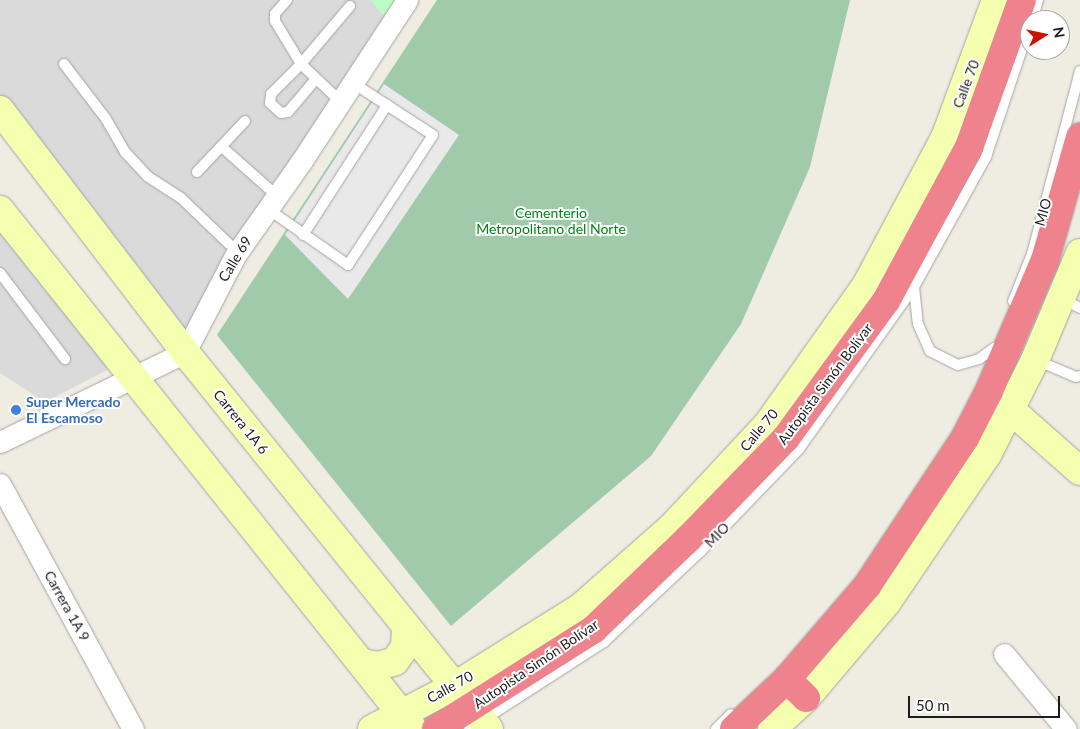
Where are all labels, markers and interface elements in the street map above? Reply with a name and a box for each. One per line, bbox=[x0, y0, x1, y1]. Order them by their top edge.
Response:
north arrow bbox=[1020, 10, 1070, 60]
text: N bbox=[1050, 26, 1069, 39]
street label: Calle 70 bbox=[949, 58, 983, 110]
street label: MIO bbox=[1031, 196, 1055, 228]
park label: Cementerio Metropolitano del Norte bbox=[476, 205, 626, 238]
street label: Calle 69 bbox=[215, 233, 255, 285]
street label: Autopista Simón Bolívar bbox=[774, 320, 876, 448]
street label: Carrera 1A 6 bbox=[210, 386, 272, 458]
place label: Super Mercado El Escamoso bbox=[26, 394, 121, 427]
marker: Super Mercado El Escamoso bbox=[10, 404, 22, 416]
street label: Calle 70 bbox=[736, 405, 782, 455]
street label: MIO bbox=[701, 519, 733, 551]
street label: Carrera 1A 9 bbox=[41, 568, 93, 644]
street label: Autopista Simón Bolívar bbox=[470, 616, 602, 712]
street label: Calle 70 bbox=[424, 668, 476, 706]
scale bar bbox=[910, 686, 1062, 718]
text: 50 m bbox=[916, 696, 950, 714]

